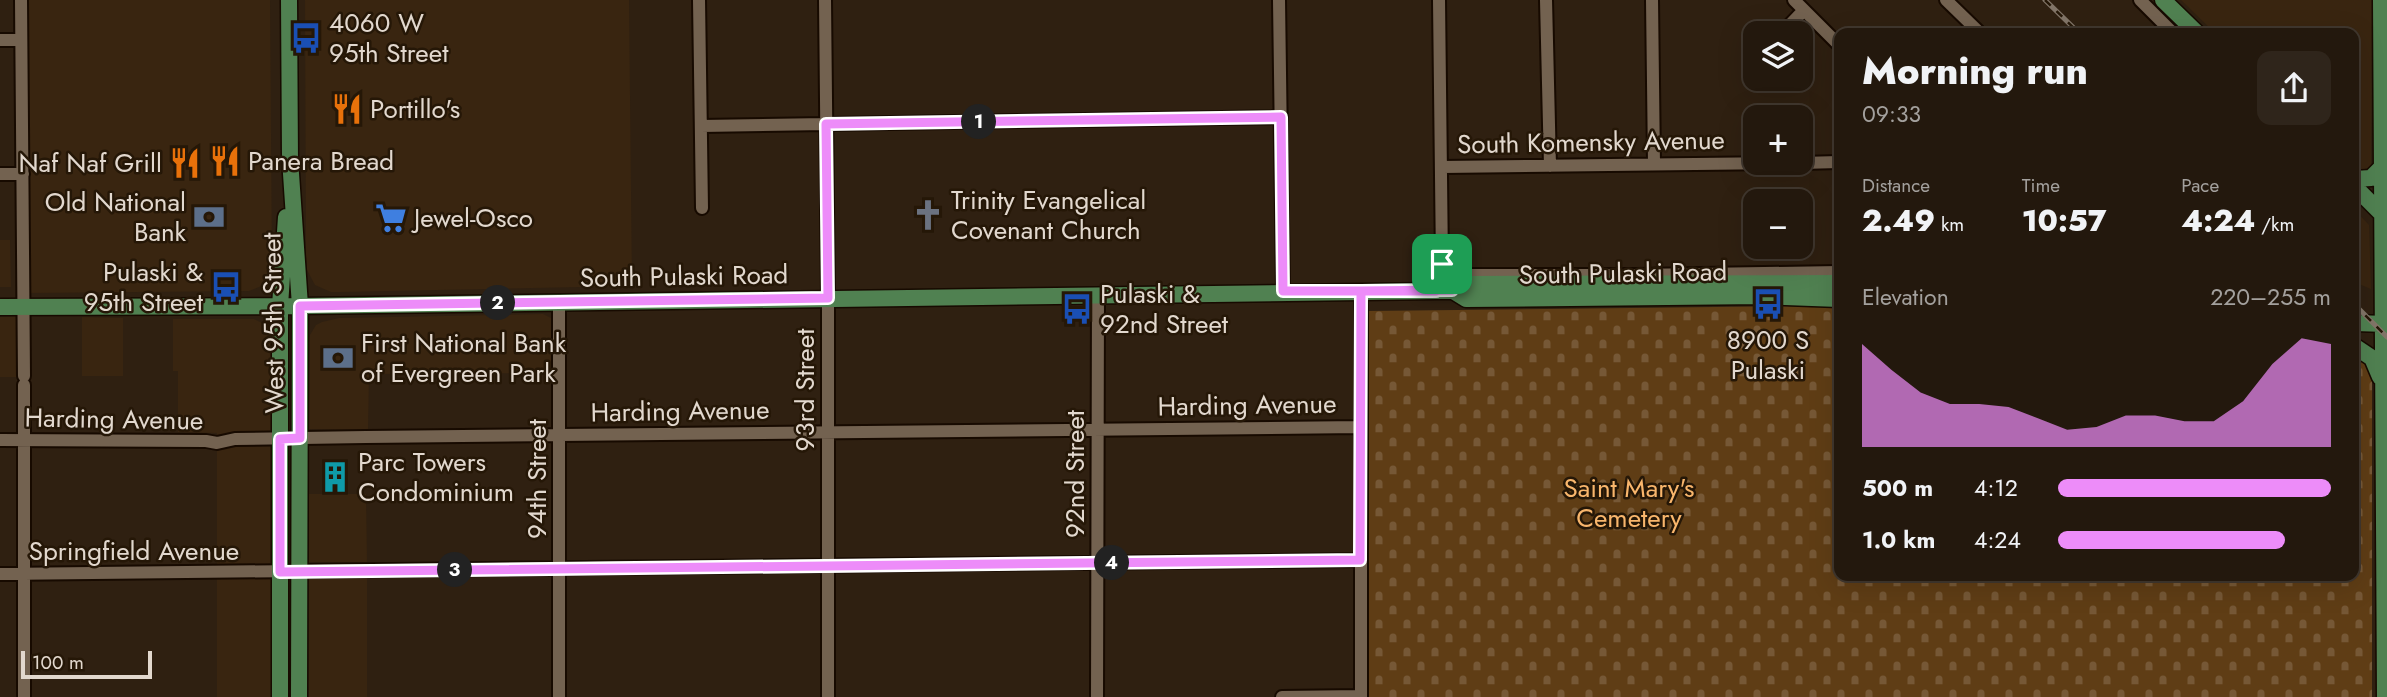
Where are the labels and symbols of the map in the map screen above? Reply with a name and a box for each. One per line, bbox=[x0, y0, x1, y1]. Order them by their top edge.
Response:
place label: 4060 W 95th Street bbox=[329, 4, 449, 72]
bus stop icon: 4060 W 95th Street bbox=[289, 21, 323, 55]
place label: Portillo's bbox=[370, 90, 460, 128]
restaurant icon: Portillo's bbox=[330, 92, 364, 126]
pin: 1 bbox=[962, 104, 996, 140]
street label: South Komensky Avenue bbox=[1457, 121, 1725, 163]
place label: Panera Bread bbox=[248, 142, 394, 180]
place label: Naf Naf Grill bbox=[18, 144, 162, 182]
restaurant icon: Panera Bread bbox=[208, 144, 242, 178]
restaurant icon: Naf Naf Grill bbox=[168, 146, 202, 180]
place label: Trinity Evangelical Covenant Church bbox=[951, 181, 1146, 249]
place label: Old National Bank bbox=[45, 183, 187, 251]
church icon: Trinity Evangelical Covenant Church bbox=[911, 198, 945, 232]
place label: Jewel-Osco bbox=[411, 199, 533, 237]
bank icon: Old National Bank bbox=[192, 200, 226, 234]
supermarket icon: Jewel-Osco bbox=[374, 201, 408, 235]
street label: West 95th Street bbox=[252, 231, 294, 414]
pin bbox=[1412, 234, 1472, 294]
street label: South Pulaski Road bbox=[1519, 252, 1727, 294]
place label: Pulaski & 95th Street bbox=[84, 253, 204, 321]
street label: South Pulaski Road bbox=[580, 255, 788, 297]
bus stop icon: Pulaski & 95th Street bbox=[209, 270, 243, 304]
place label: Pulaski & 92nd Street bbox=[1100, 275, 1229, 343]
pin: 2 bbox=[480, 286, 516, 320]
bus stop icon: 8900 S Pulaski bbox=[1751, 287, 1785, 321]
bus stop icon: Pulaski & 92nd Street bbox=[1060, 292, 1094, 326]
place label: 8900 S Pulaski bbox=[1727, 321, 1809, 389]
place label: First National Bank of Evergreen Park bbox=[361, 324, 567, 392]
street label: 93rd Street bbox=[786, 328, 824, 451]
bank icon: First National Bank of Evergreen Park bbox=[321, 341, 355, 375]
street label: Harding Avenue bbox=[1157, 384, 1337, 426]
street label: Harding Avenue bbox=[590, 390, 770, 432]
street label: Harding Avenue bbox=[24, 398, 204, 440]
street label: 92nd Street bbox=[1056, 409, 1094, 538]
street label: 94th Street bbox=[518, 418, 556, 539]
place label: Parc Towers Condominium bbox=[358, 443, 514, 511]
building icon: Parc Towers Condominium bbox=[318, 460, 352, 494]
park label: Saint Mary's Cemetery bbox=[1563, 469, 1695, 537]
street label: Springfield Avenue bbox=[29, 532, 239, 570]
pin: 4 bbox=[1094, 546, 1130, 580]
pin: 3 bbox=[438, 552, 472, 588]
scale bar bbox=[21, 648, 152, 680]

